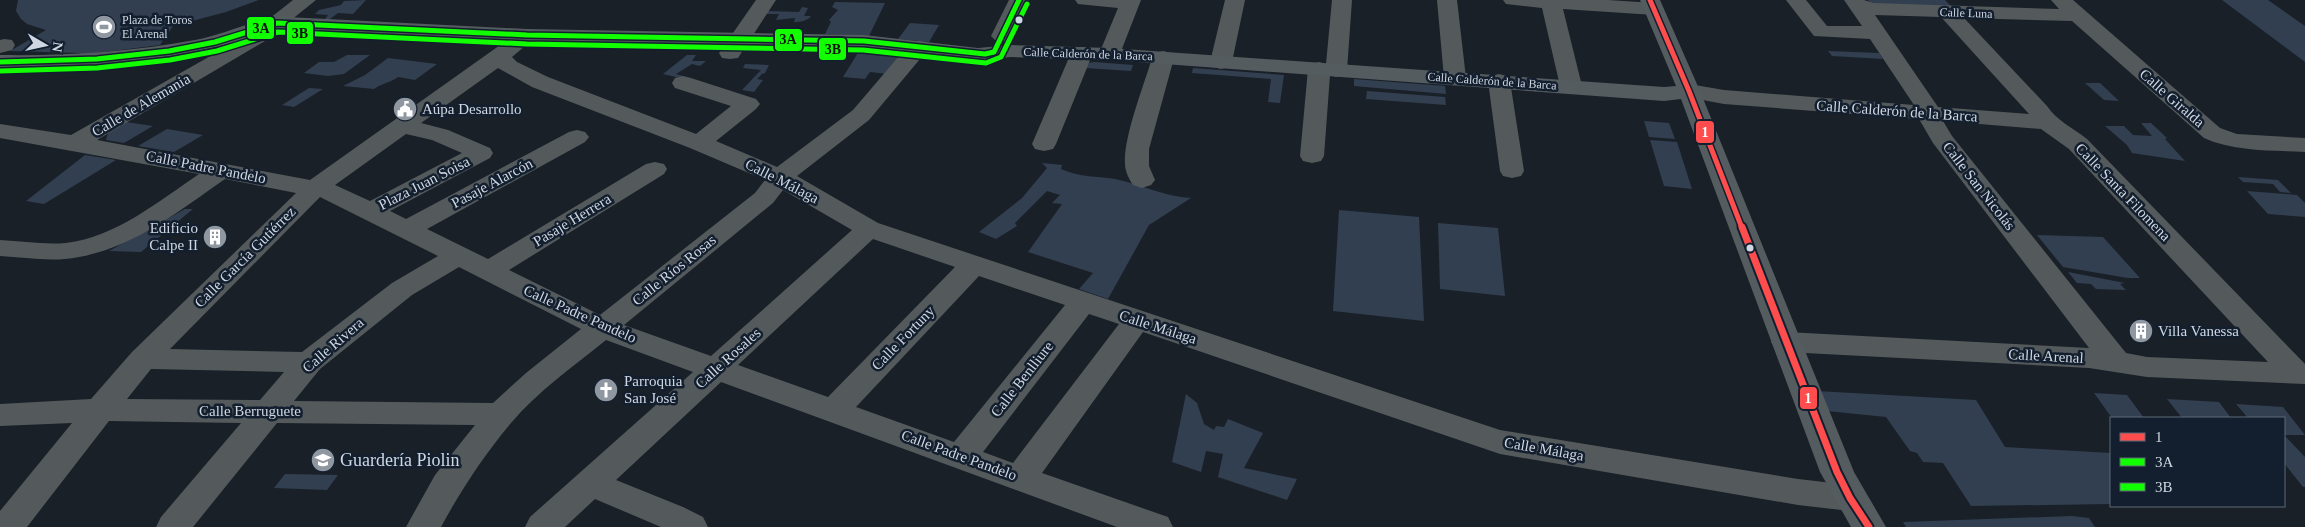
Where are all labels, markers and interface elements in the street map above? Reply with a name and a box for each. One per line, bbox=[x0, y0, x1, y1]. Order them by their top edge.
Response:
street label: Calle Luna bbox=[1939, 5, 1993, 21]
place label: Plaza de Toros El Arenal bbox=[122, 13, 193, 41]
sports icon: Plaza de Toros El Arenal bbox=[91, 14, 117, 40]
unlabelled marker bbox=[1014, 15, 1024, 25]
line badge: 3A bbox=[246, 16, 275, 40]
north arrow bbox=[20, 20, 70, 70]
text: 3A bbox=[252, 21, 270, 36]
line badge: 3B bbox=[286, 21, 314, 45]
text: 3B bbox=[292, 26, 308, 41]
line badge: 3A bbox=[774, 28, 803, 52]
text: 3A bbox=[779, 32, 797, 47]
line badge: 3B bbox=[818, 37, 847, 61]
text: N bbox=[49, 41, 66, 53]
text: 3B bbox=[825, 42, 841, 57]
street label: Calle Calderón de la Barca bbox=[1023, 45, 1154, 63]
street label: Calle Giralda bbox=[2136, 66, 2208, 131]
street label: Calle de Alemania bbox=[89, 70, 193, 140]
street label: Calle Calderón de la Barca bbox=[1427, 70, 1558, 93]
public building icon: Aúpa Desarrollo bbox=[392, 96, 418, 122]
street label: Calle Calderón de la Barca bbox=[1816, 97, 1978, 125]
place label: Aúpa Desarrollo bbox=[422, 101, 522, 117]
line badge: 1 bbox=[1695, 120, 1715, 144]
text: 1 bbox=[1702, 125, 1709, 140]
street label: Calle San Nicolás bbox=[1940, 139, 2018, 233]
street label: Calle Santa Filomena bbox=[2072, 140, 2174, 244]
street label: Calle Padre Pandelo bbox=[145, 148, 267, 186]
street label: Plaza Juan Soisa bbox=[376, 153, 472, 213]
street label: Pasaje Alarcón bbox=[449, 155, 536, 211]
street label: Calle Málaga bbox=[743, 156, 822, 207]
street label: Pasaje Herrera bbox=[530, 190, 614, 249]
street label: Calle García Gutiérrez bbox=[191, 203, 299, 311]
place label: Edificio Calpe II bbox=[149, 220, 198, 253]
building icon: Edificio Calpe II bbox=[202, 224, 228, 250]
street label: Calle Ríos Rosas bbox=[629, 231, 719, 308]
unlabelled marker bbox=[1745, 243, 1755, 253]
street label: Calle Padre Pandelo bbox=[521, 282, 639, 346]
street label: Calle Fortuny bbox=[868, 302, 938, 373]
street label: Calle Málaga bbox=[1117, 307, 1199, 347]
street label: Calle Rivera bbox=[299, 314, 367, 376]
building icon: Villa Vanessa bbox=[2128, 318, 2154, 344]
place label: Villa Vanessa bbox=[2158, 323, 2239, 339]
street label: Calle Rosales bbox=[692, 324, 764, 391]
street label: Calle Benlliure bbox=[988, 338, 1057, 420]
street label: Calle Arenal bbox=[2008, 346, 2084, 366]
place label: Parroquia San José bbox=[624, 373, 683, 406]
church icon: Parroquia San José bbox=[593, 377, 619, 403]
line badge: 1 bbox=[1799, 386, 1818, 410]
text: 1 bbox=[1805, 391, 1812, 406]
street label: Calle Berruguete bbox=[199, 403, 301, 419]
legend bbox=[2110, 417, 2285, 507]
street label: Calle Padre Pandelo bbox=[899, 427, 1019, 483]
text: 1 bbox=[2155, 429, 2163, 445]
street label: Calle Málaga bbox=[1503, 434, 1585, 464]
school or university icon: Guardería Piolin bbox=[310, 447, 336, 473]
place label: Guardería Piolin bbox=[340, 450, 459, 470]
text: 3A bbox=[2155, 454, 2174, 470]
text: 3B bbox=[2155, 479, 2173, 495]

